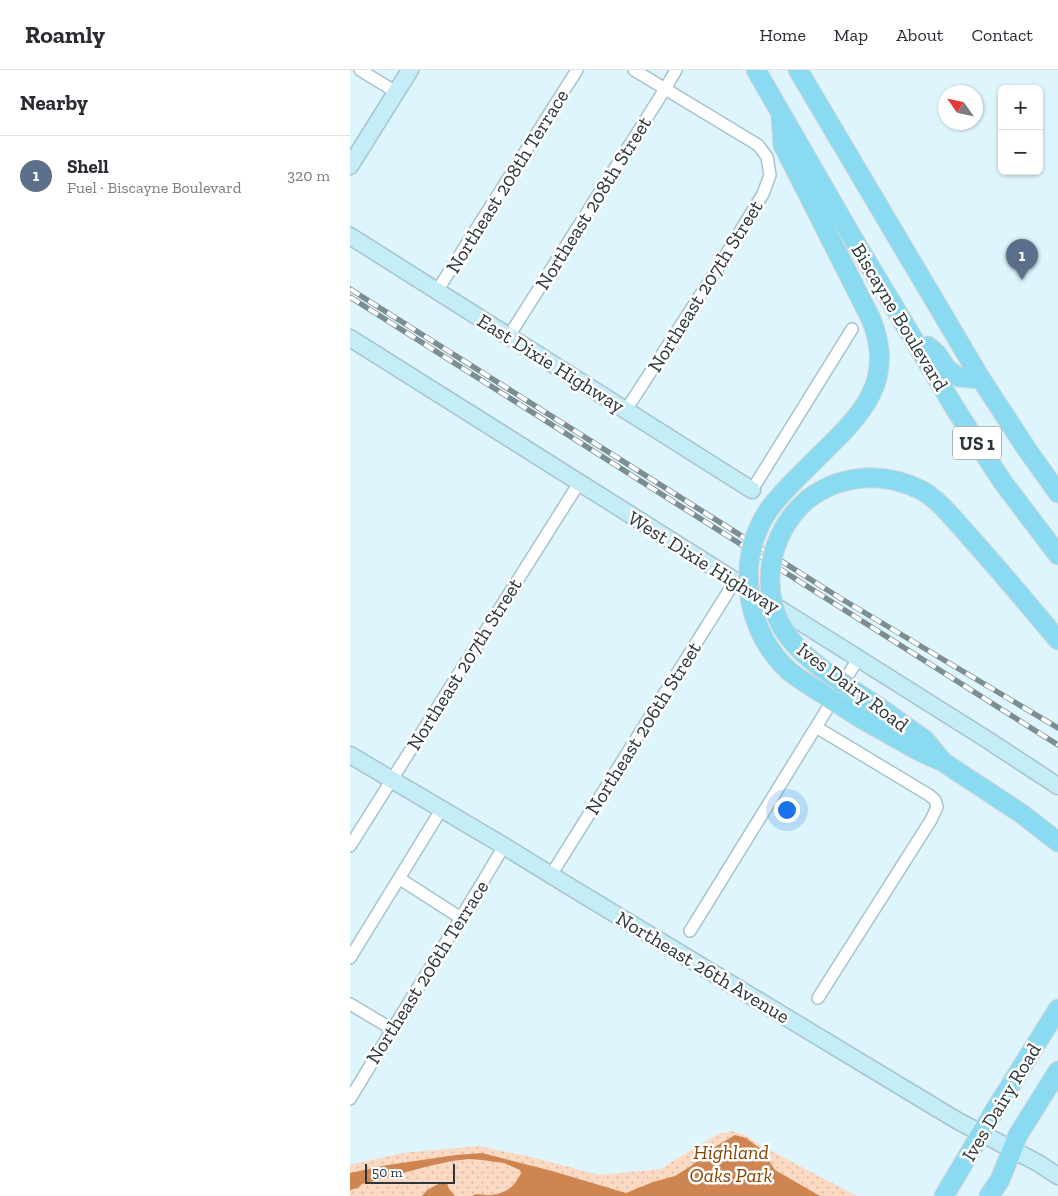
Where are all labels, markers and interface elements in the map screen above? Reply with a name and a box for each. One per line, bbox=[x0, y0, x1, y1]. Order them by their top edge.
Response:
text: Roamly bbox=[25, 20, 105, 49]
text: Home bbox=[759, 24, 806, 46]
text: Map bbox=[834, 24, 868, 46]
text: About bbox=[896, 24, 943, 46]
text: Contact bbox=[971, 24, 1033, 46]
street label: Northeast 208th Terrace bbox=[441, 85, 573, 277]
north arrow bbox=[938, 85, 983, 130]
map controls bbox=[998, 85, 1043, 175]
button: + bbox=[998, 85, 1043, 130]
text: Nearby bbox=[20, 90, 88, 115]
street label: Northeast 208th Street bbox=[530, 112, 656, 294]
button: − bbox=[998, 130, 1043, 175]
text: Shell bbox=[67, 155, 109, 178]
text: 1 bbox=[33, 166, 39, 185]
text: 320 m bbox=[287, 166, 330, 185]
text: Fuel · Biscayne Boulevard bbox=[67, 178, 242, 197]
street label: Northeast 207th Street bbox=[642, 195, 768, 376]
street label: Biscayne Boulevard bbox=[847, 239, 953, 395]
pin: 1 bbox=[1006, 239, 1038, 280]
street label: East Dixie Highway bbox=[473, 308, 630, 418]
road number: US 1 bbox=[953, 426, 1001, 459]
street label: West Dixie Highway bbox=[624, 506, 785, 619]
street label: Northeast 207th Street bbox=[401, 573, 527, 754]
street label: Northeast 206th Street bbox=[580, 637, 706, 819]
street label: Ives Dairy Road bbox=[793, 637, 913, 737]
your location bbox=[774, 797, 800, 823]
street label: Northeast 206th Terrace bbox=[361, 876, 493, 1068]
street label: Northeast 26th Avenue bbox=[612, 906, 794, 1028]
street label: Ives Dairy Road bbox=[956, 1039, 1046, 1165]
park label: Highland Oaks Park bbox=[690, 1140, 772, 1187]
scale bar bbox=[365, 1161, 455, 1184]
text: 50 m bbox=[372, 1164, 403, 1181]

